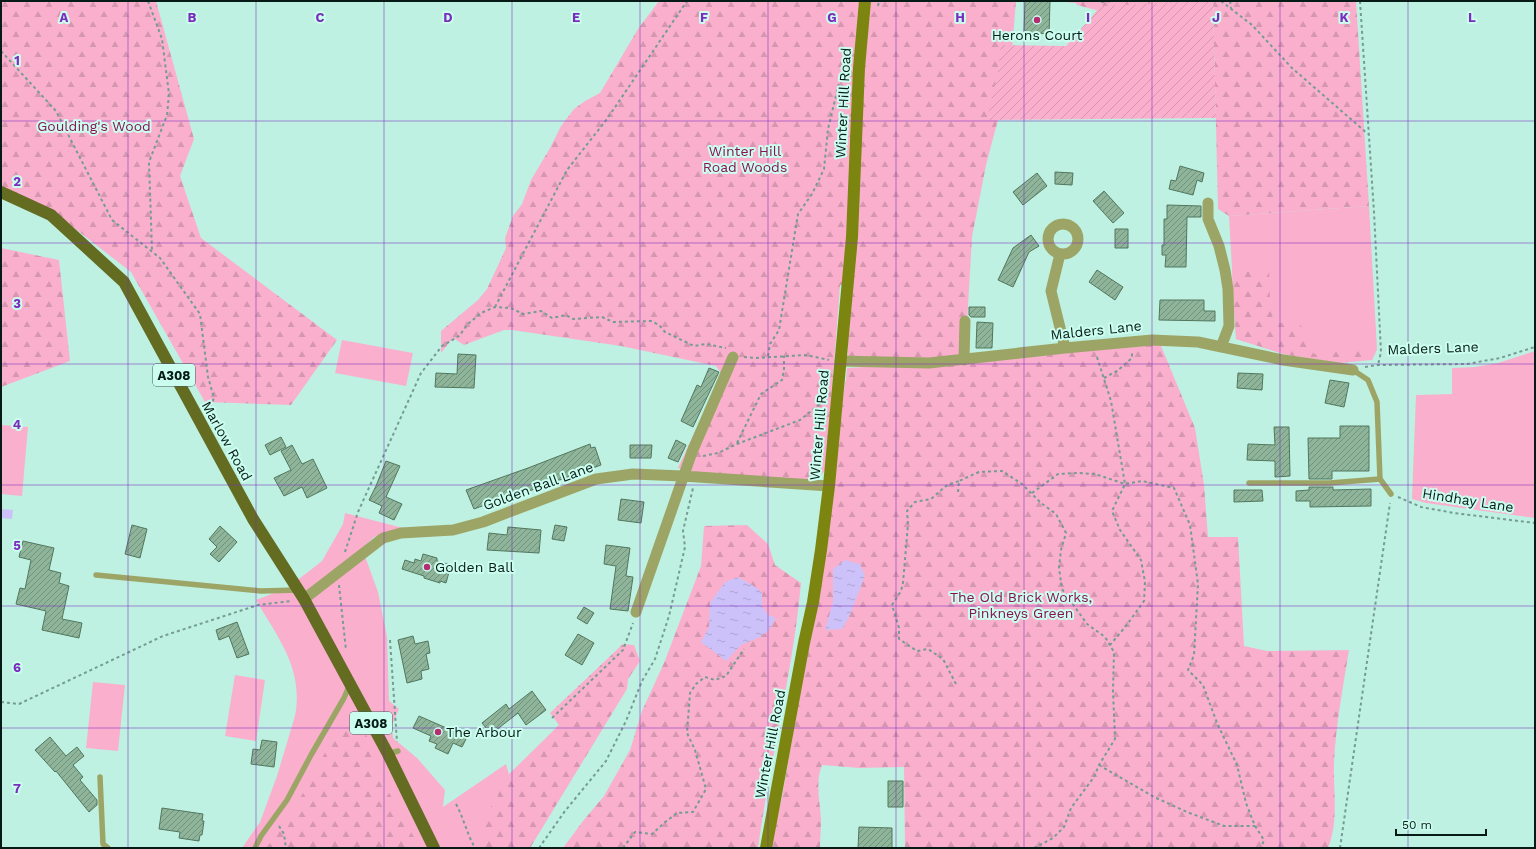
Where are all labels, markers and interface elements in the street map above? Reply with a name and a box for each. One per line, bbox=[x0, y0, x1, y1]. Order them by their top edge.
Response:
text: A bbox=[60, 10, 69, 25]
text: B bbox=[188, 10, 197, 25]
text: C bbox=[316, 10, 325, 25]
text: D bbox=[443, 10, 453, 25]
text: E bbox=[572, 10, 580, 25]
text: F bbox=[700, 10, 708, 25]
text: G bbox=[827, 10, 837, 25]
text: H bbox=[955, 10, 965, 25]
text: I bbox=[1086, 10, 1090, 25]
text: J bbox=[1212, 10, 1220, 25]
text: K bbox=[1339, 10, 1349, 25]
text: L bbox=[1468, 10, 1476, 25]
marker: Herons Court bbox=[1032, 15, 1042, 25]
place label: Herons Court bbox=[992, 27, 1083, 43]
street label: Winter Hill Road bbox=[832, 47, 854, 159]
text: 1 bbox=[14, 53, 20, 68]
park label: Goulding's Wood bbox=[37, 118, 151, 134]
park label: Winter Hill Road Woods bbox=[703, 143, 787, 175]
text: 2 bbox=[13, 174, 21, 189]
text: 3 bbox=[13, 296, 21, 311]
street label: Malders Lane bbox=[1050, 317, 1142, 343]
street label: Malders Lane bbox=[1387, 338, 1479, 358]
road number: A308 bbox=[153, 364, 195, 386]
street label: Winter Hill Road bbox=[806, 369, 832, 481]
street label: Marlow Road bbox=[199, 399, 255, 483]
text: 4 bbox=[13, 417, 22, 432]
street label: Golden Ball Lane bbox=[481, 459, 595, 513]
street label: Hindhay Lane bbox=[1421, 485, 1515, 515]
text: 5 bbox=[13, 538, 21, 553]
place label: Golden Ball bbox=[435, 559, 514, 575]
marker: Golden Ball bbox=[422, 562, 432, 572]
park label: The Old Brick Works, Pinkneys Green bbox=[950, 589, 1092, 621]
text: 6 bbox=[13, 660, 21, 675]
street label: Winter Hill Road bbox=[752, 688, 788, 800]
road number: A308 bbox=[350, 712, 392, 734]
place label: The Arbour bbox=[446, 724, 522, 740]
marker: The Arbour bbox=[433, 727, 443, 737]
text: 7 bbox=[13, 781, 21, 796]
scale bar bbox=[1396, 811, 1486, 837]
text: 50 m bbox=[1402, 818, 1432, 832]

